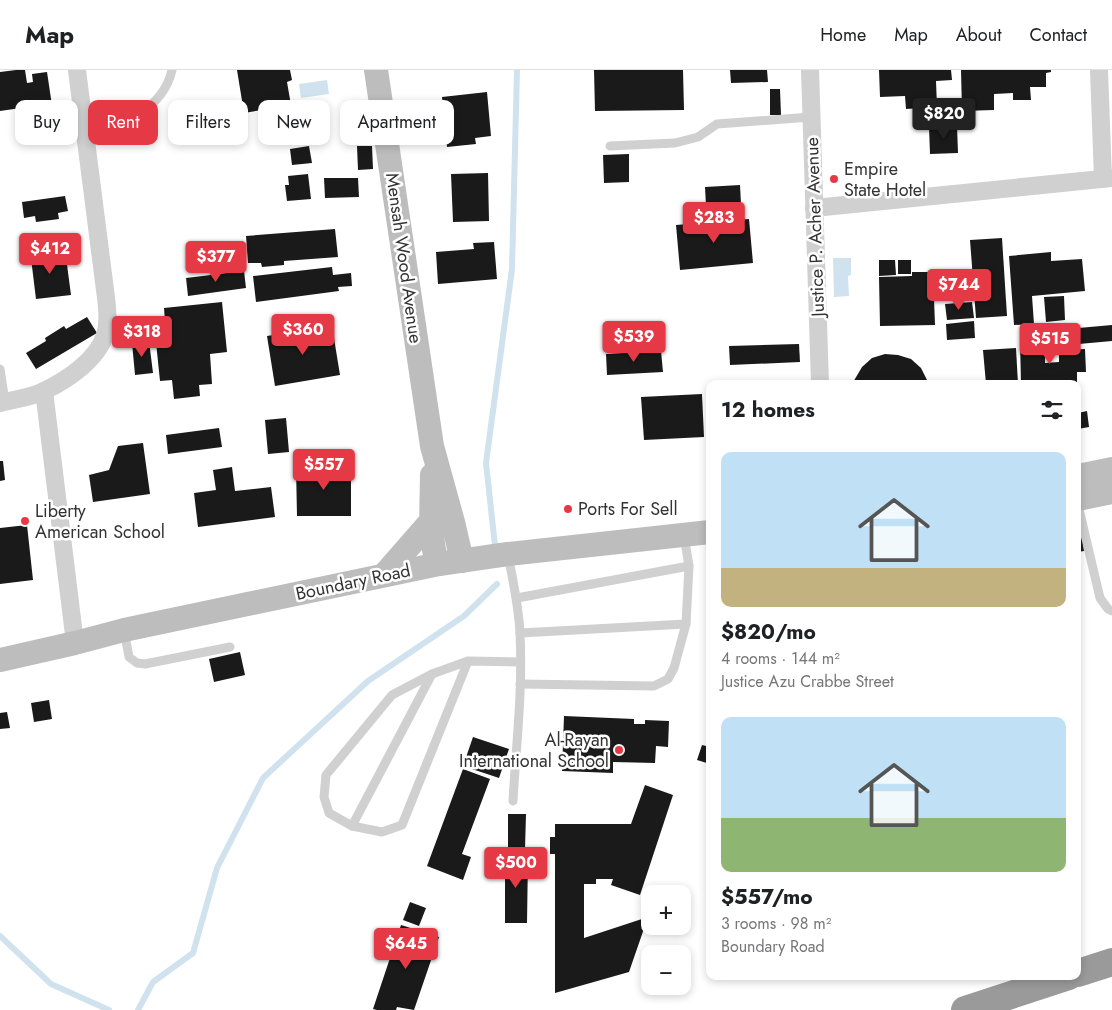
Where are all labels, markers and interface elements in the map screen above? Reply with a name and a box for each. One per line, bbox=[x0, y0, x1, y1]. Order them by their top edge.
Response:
text: Map bbox=[25, 17, 74, 52]
text: Home bbox=[820, 22, 866, 48]
text: Map bbox=[894, 22, 928, 48]
text: About bbox=[956, 22, 1001, 48]
text: Contact bbox=[1029, 22, 1087, 48]
pin: $820 bbox=[914, 98, 974, 140]
chip: Buy bbox=[15, 100, 78, 145]
chip: Rent bbox=[88, 100, 158, 145]
chip: Filters bbox=[168, 100, 248, 145]
chip: New bbox=[258, 100, 330, 145]
chip: Apartment bbox=[340, 100, 454, 145]
text: $820 bbox=[923, 102, 965, 125]
street label: Justice P. Acher Avenue bbox=[799, 137, 831, 319]
place label: Empire State Hotel bbox=[844, 156, 926, 203]
street label: Mensah Wood Avenue bbox=[379, 171, 429, 345]
marker: Empire State Hotel bbox=[828, 173, 840, 185]
pin: $283 bbox=[684, 202, 744, 244]
text: $283 bbox=[694, 206, 734, 229]
pin: $412 bbox=[20, 232, 80, 275]
text: $412 bbox=[30, 237, 70, 260]
pin: $377 bbox=[186, 240, 246, 283]
text: $377 bbox=[197, 245, 235, 268]
pin: $744 bbox=[929, 268, 989, 311]
text: $744 bbox=[938, 273, 980, 296]
pin: $360 bbox=[273, 314, 333, 356]
pin: $318 bbox=[112, 316, 172, 358]
text: $360 bbox=[282, 318, 324, 341]
text: $318 bbox=[123, 320, 161, 343]
pin: $539 bbox=[604, 320, 664, 363]
pin: $515 bbox=[1020, 322, 1080, 365]
text: $539 bbox=[614, 325, 654, 348]
text: $515 bbox=[1031, 327, 1069, 350]
text: 12 homes bbox=[721, 395, 815, 425]
icon: filters bbox=[1038, 396, 1066, 424]
pin: $557 bbox=[294, 448, 354, 491]
text: $557 bbox=[304, 453, 344, 476]
icon: home bbox=[849, 485, 939, 575]
place label: Ports For Sell bbox=[578, 496, 678, 522]
place label: Liberty American School bbox=[35, 498, 165, 545]
marker: Ports For Sell bbox=[562, 503, 574, 515]
marker: Liberty American School bbox=[19, 515, 31, 527]
street label: Boundary Road bbox=[293, 557, 413, 607]
text: $820/mo bbox=[721, 617, 816, 647]
text: 4 rooms · 144 m² bbox=[721, 647, 840, 670]
text: Justice Azu Crabbe Street bbox=[721, 670, 894, 693]
place label: Al-Rayan International School bbox=[459, 727, 609, 774]
marker: Al-Rayan International School bbox=[613, 744, 625, 756]
icon: home bbox=[849, 750, 939, 840]
pin: $500 bbox=[486, 846, 546, 889]
text: $500 bbox=[495, 851, 537, 874]
text: $557/mo bbox=[721, 882, 813, 912]
map controls bbox=[641, 885, 691, 995]
button: + bbox=[641, 885, 691, 935]
text: 3 rooms · 98 m² bbox=[721, 912, 831, 935]
pin: $645 bbox=[376, 928, 436, 970]
text: $645 bbox=[385, 932, 427, 955]
text: Boundary Road bbox=[721, 935, 825, 958]
button: − bbox=[641, 945, 691, 995]

